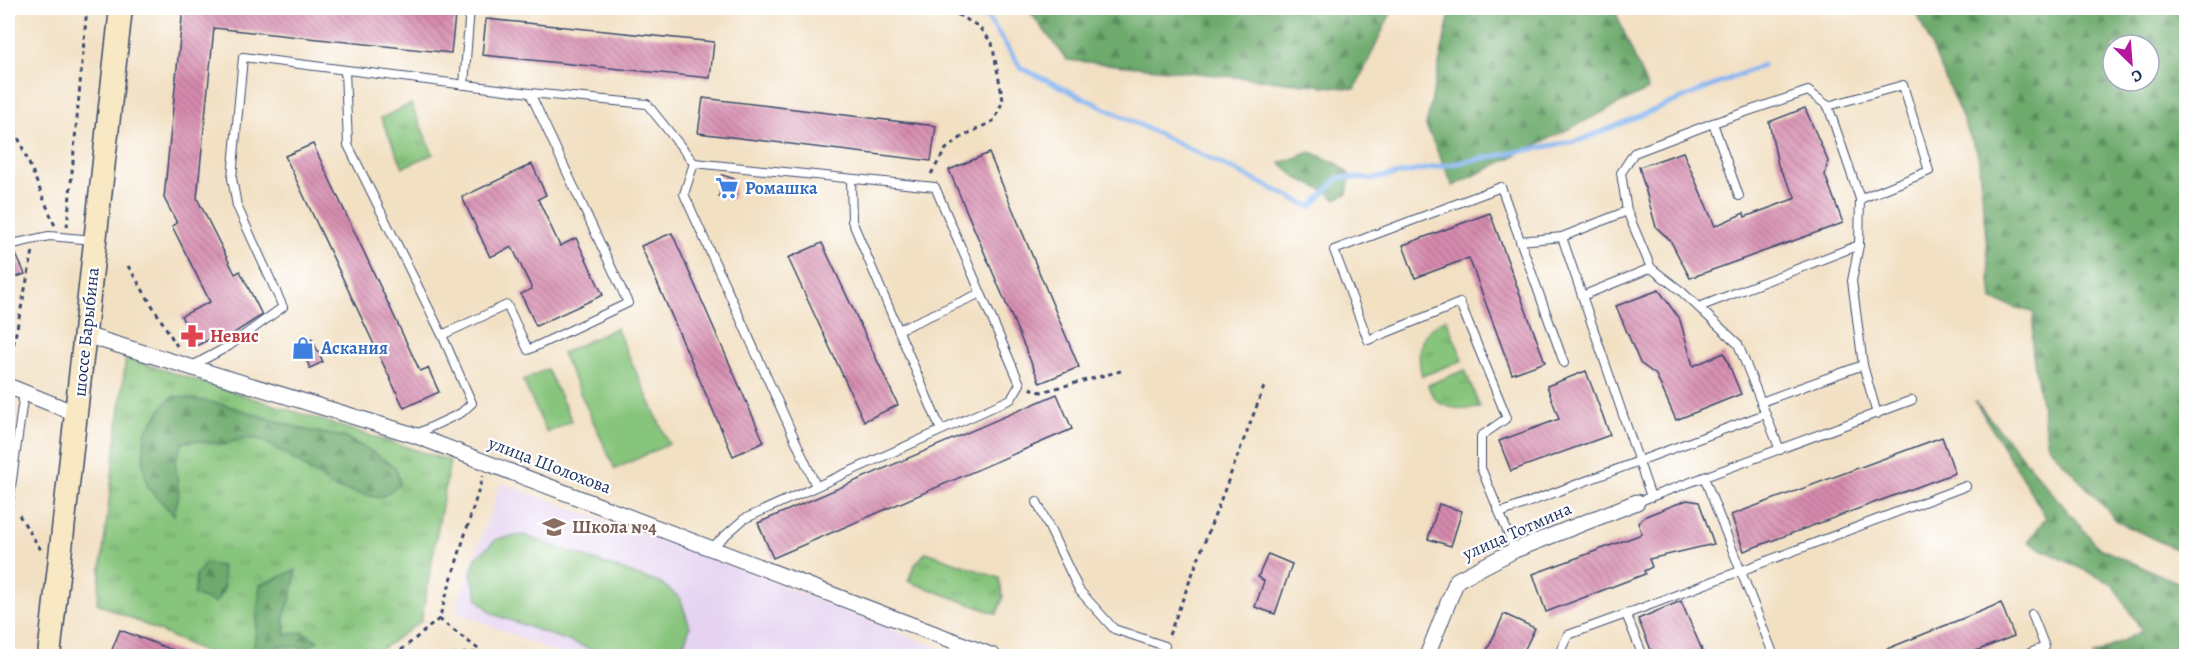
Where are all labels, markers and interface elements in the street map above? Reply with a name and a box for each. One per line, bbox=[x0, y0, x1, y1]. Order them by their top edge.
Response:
north arrow bbox=[2101, 33, 2161, 93]
text: С bbox=[2128, 64, 2146, 88]
supermarket icon: Ромашка bbox=[714, 175, 740, 201]
place label: Ромашка bbox=[745, 176, 818, 200]
street label: шоссе Барыбина bbox=[67, 265, 105, 398]
pharmacy icon: Невис bbox=[179, 323, 205, 349]
place label: Невис bbox=[210, 324, 259, 348]
shop icon: Аскания bbox=[290, 335, 316, 361]
place label: Аскания bbox=[320, 336, 388, 360]
street label: улица Шолохова bbox=[484, 430, 615, 500]
street label: улица Тотмина bbox=[1458, 496, 1576, 566]
school or university icon: Школа №4 bbox=[541, 514, 567, 540]
place label: Школа №4 bbox=[572, 515, 657, 539]

